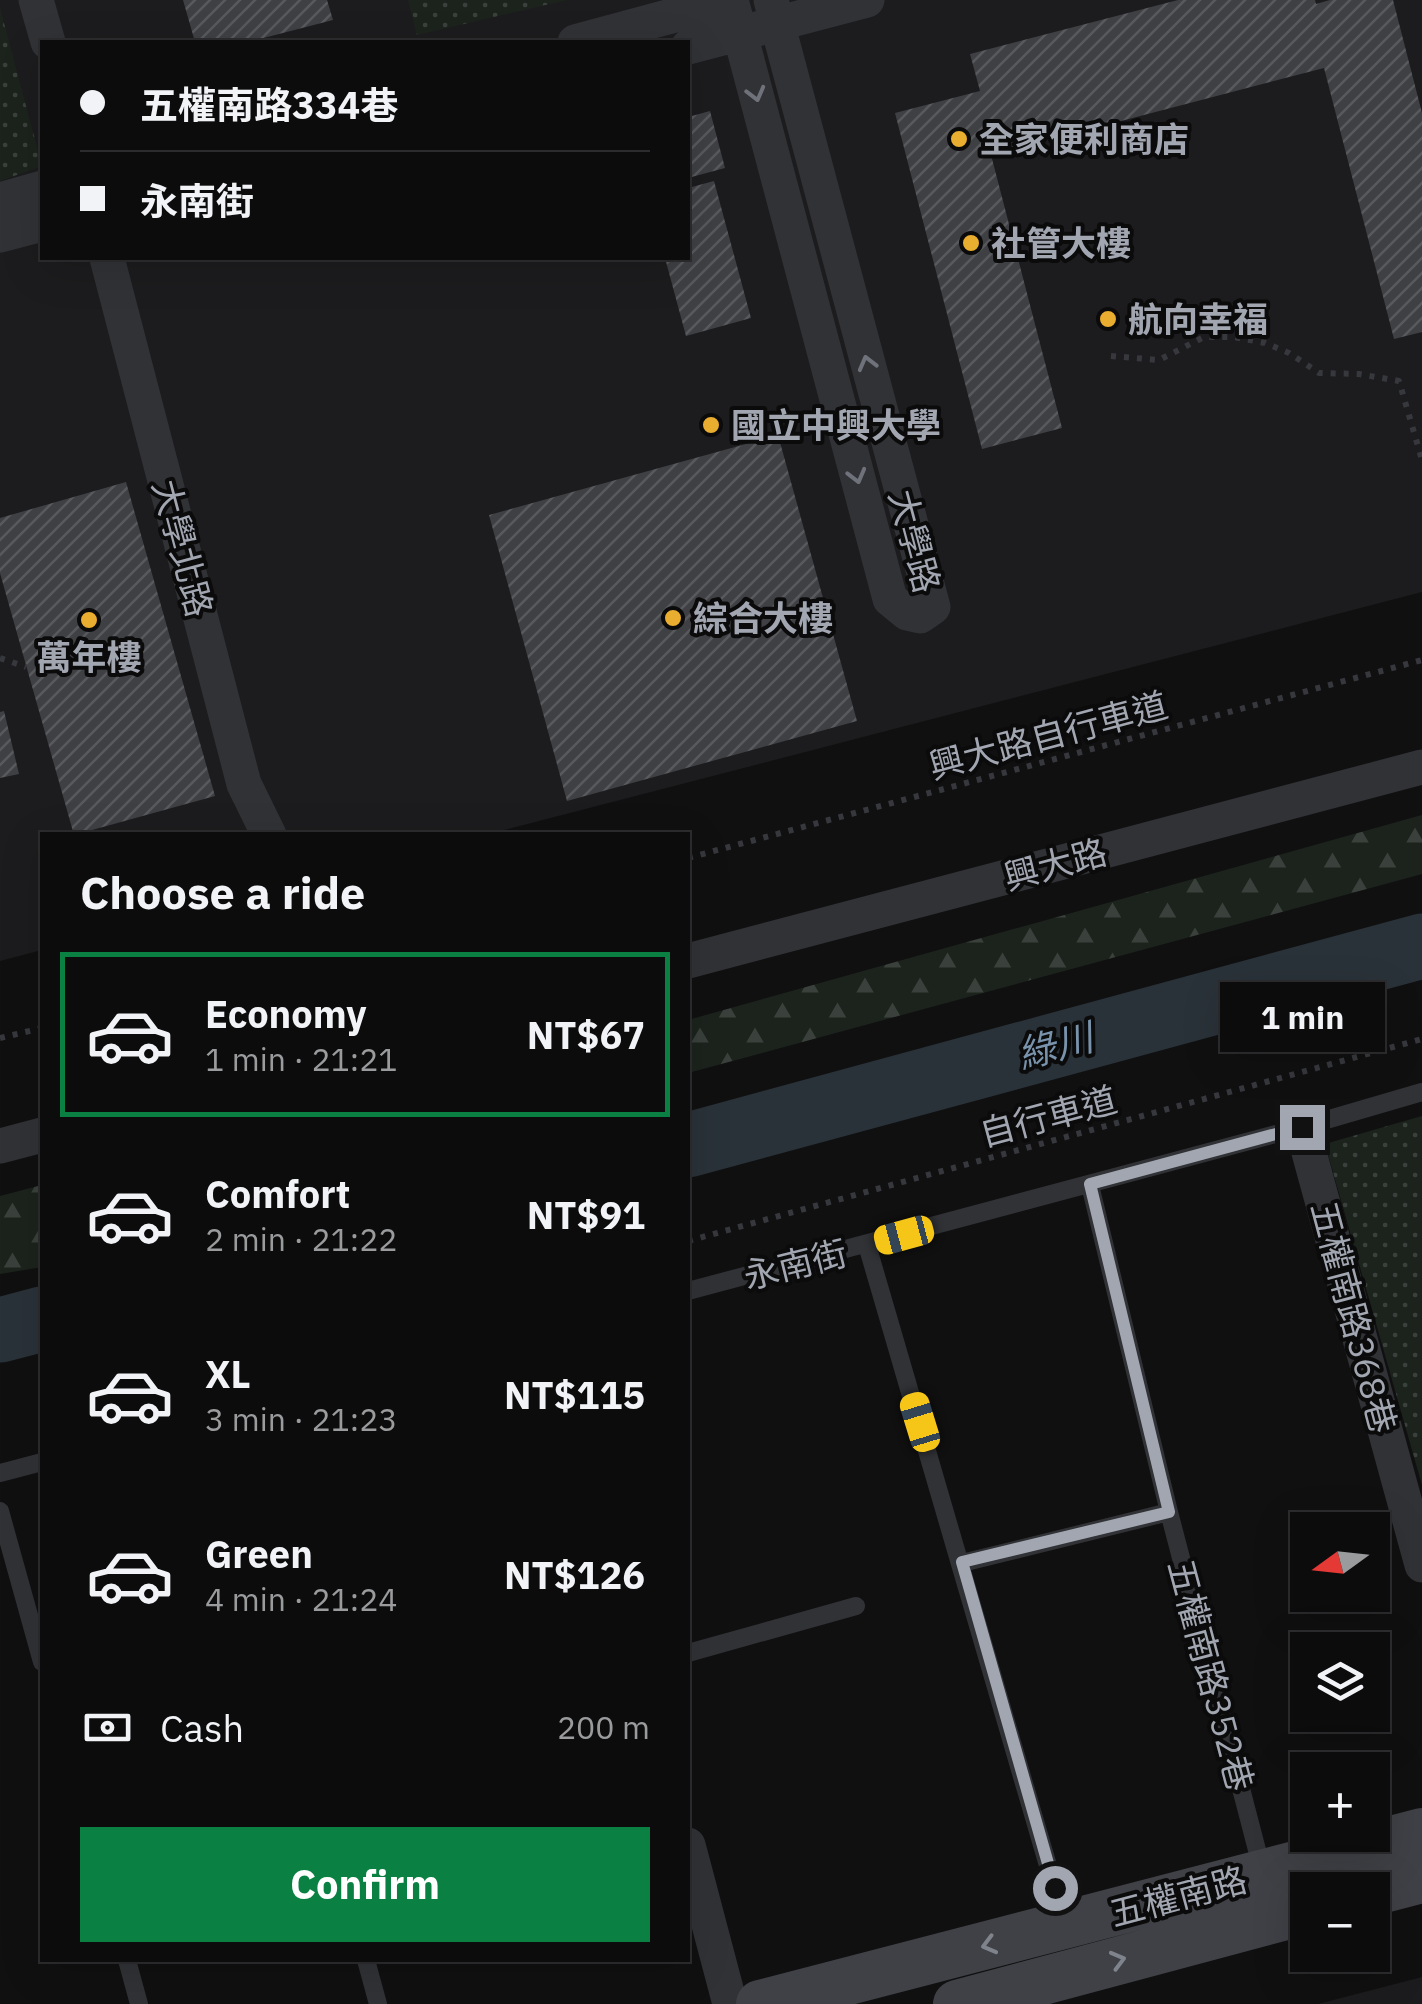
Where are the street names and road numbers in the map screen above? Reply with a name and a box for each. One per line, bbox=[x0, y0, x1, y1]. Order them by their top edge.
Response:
street label: 大學北路 bbox=[143, 474, 223, 622]
street label: 大學路 bbox=[879, 484, 951, 598]
street label: 興大路自行車道 bbox=[924, 681, 1172, 789]
street label: 興大路 bbox=[998, 828, 1112, 900]
street label: 自行車道 bbox=[974, 1076, 1122, 1156]
street label: 五權南路368巷 bbox=[1301, 1196, 1407, 1438]
street label: 永南街 bbox=[738, 1229, 852, 1299]
street label: 五權南路352巷 bbox=[1158, 1554, 1264, 1796]
street label: 五權南路 bbox=[1104, 1856, 1252, 1936]

